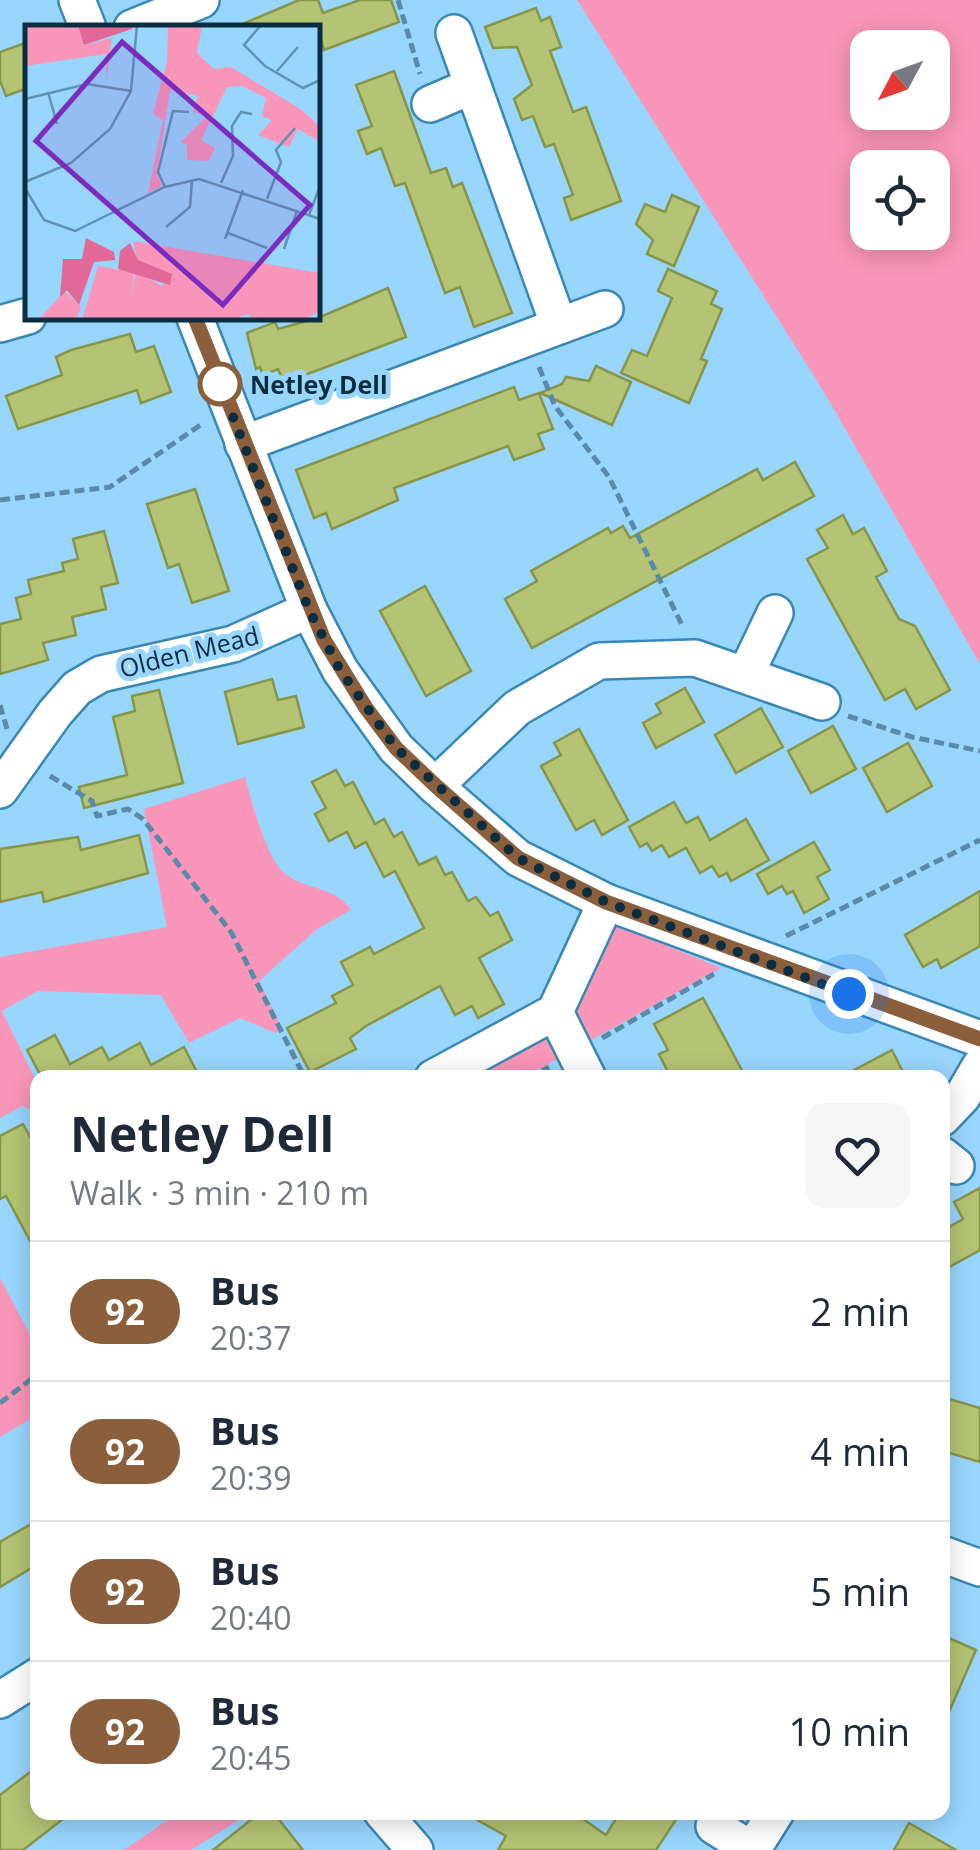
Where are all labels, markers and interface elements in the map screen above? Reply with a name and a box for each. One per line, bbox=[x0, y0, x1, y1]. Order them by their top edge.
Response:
inset map bbox=[25, 25, 320, 320]
north arrow bbox=[850, 30, 950, 130]
map controls bbox=[850, 30, 950, 250]
button: locate bbox=[850, 150, 950, 250]
marker: Netley Dell bbox=[199, 363, 241, 405]
place label: Netley Dell bbox=[250, 367, 388, 401]
street label: Olden Mead bbox=[116, 617, 262, 685]
your location bbox=[824, 969, 874, 1019]
text: Netley Dell bbox=[70, 1101, 334, 1166]
button: heart bbox=[805, 1103, 910, 1208]
text: Walk · 3 min · 210 m bbox=[70, 1171, 369, 1214]
text: Bus bbox=[210, 1264, 279, 1316]
text: 2 min bbox=[810, 1285, 910, 1337]
text: 92 bbox=[105, 1288, 145, 1335]
text: 20:37 bbox=[210, 1316, 292, 1359]
text: Bus bbox=[210, 1404, 279, 1456]
text: 4 min bbox=[810, 1425, 910, 1477]
text: 92 bbox=[105, 1428, 145, 1475]
text: 20:39 bbox=[210, 1456, 292, 1499]
text: Bus bbox=[210, 1544, 279, 1596]
text: 5 min bbox=[810, 1565, 910, 1617]
text: 92 bbox=[105, 1568, 145, 1615]
text: 20:40 bbox=[210, 1596, 292, 1639]
text: Bus bbox=[210, 1684, 279, 1736]
text: 10 min bbox=[789, 1705, 910, 1757]
text: 92 bbox=[105, 1708, 145, 1755]
text: 20:45 bbox=[210, 1736, 292, 1779]

